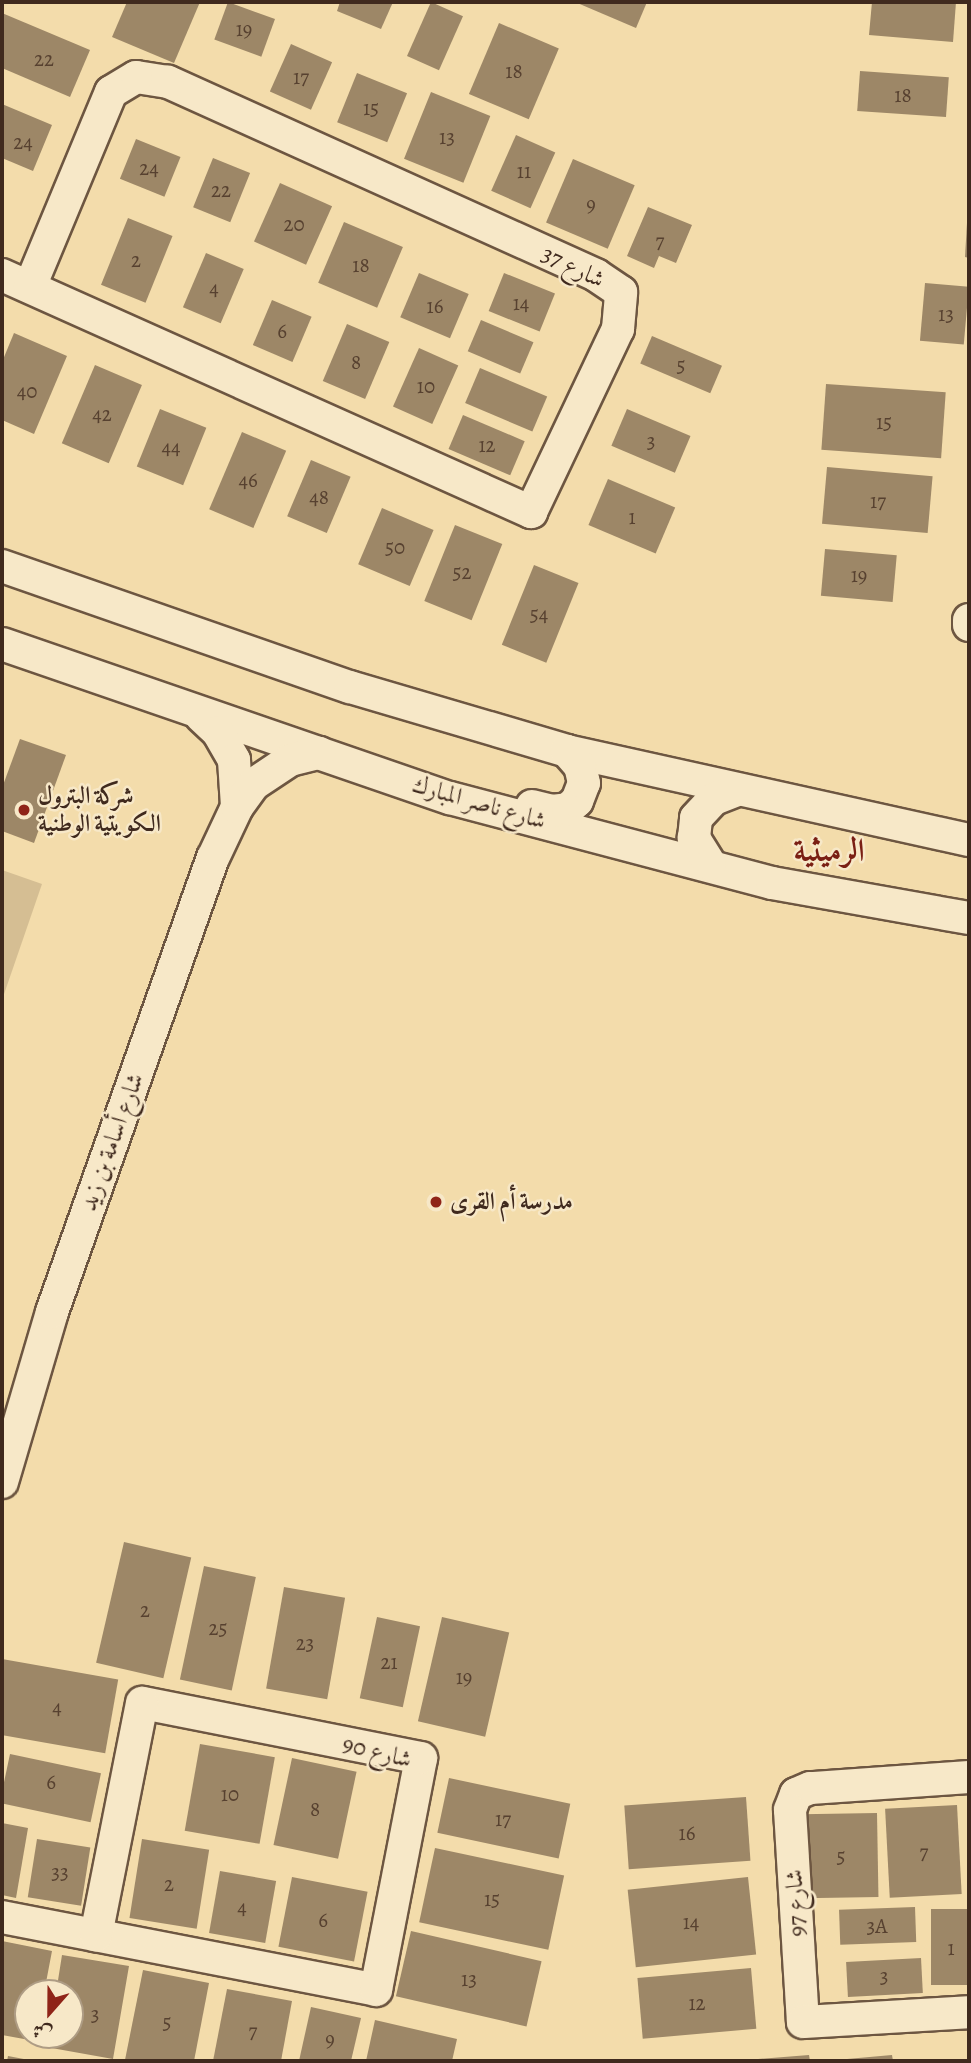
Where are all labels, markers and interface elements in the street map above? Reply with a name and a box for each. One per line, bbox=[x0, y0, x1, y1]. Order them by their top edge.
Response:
house number: 19 bbox=[236, 16, 252, 42]
house number: 22 bbox=[34, 46, 54, 72]
house number: 18 bbox=[505, 58, 523, 84]
house number: 17 bbox=[293, 64, 309, 90]
house number: 18 bbox=[894, 82, 912, 108]
house number: 15 bbox=[363, 95, 379, 121]
house number: 13 bbox=[439, 124, 455, 150]
house number: 24 bbox=[13, 129, 33, 155]
house number: 24 bbox=[139, 155, 159, 181]
house number: 11 bbox=[517, 158, 531, 184]
house number: 22 bbox=[211, 177, 231, 203]
house number: 9 bbox=[586, 191, 596, 217]
house number: 20 bbox=[283, 211, 305, 237]
house number: 7 bbox=[656, 228, 664, 254]
street label: شارع 37 bbox=[537, 239, 609, 295]
house number: 2 bbox=[131, 247, 141, 273]
house number: 18 bbox=[352, 252, 370, 278]
house number: 4 bbox=[209, 275, 219, 301]
house number: 14 bbox=[513, 290, 529, 316]
house number: 16 bbox=[427, 293, 443, 319]
house number: 13 bbox=[938, 301, 954, 327]
house number: 6 bbox=[277, 318, 287, 344]
house number: 8 bbox=[351, 349, 361, 375]
house number: 5 bbox=[676, 352, 686, 378]
house number: 10 bbox=[417, 373, 435, 399]
house number: 40 bbox=[17, 378, 37, 404]
house number: 42 bbox=[92, 401, 112, 427]
house number: 15 bbox=[876, 409, 892, 435]
house number: 3 bbox=[647, 428, 655, 454]
house number: 12 bbox=[478, 432, 496, 458]
house number: 44 bbox=[161, 434, 181, 460]
house number: 46 bbox=[238, 467, 258, 493]
house number: 48 bbox=[309, 484, 329, 510]
house number: 17 bbox=[870, 488, 886, 514]
house number: 1 bbox=[628, 504, 636, 530]
house number: 50 bbox=[385, 534, 405, 560]
house number: 52 bbox=[452, 559, 472, 585]
house number: 19 bbox=[851, 562, 867, 588]
house number: 54 bbox=[530, 601, 548, 627]
street label: شارع ناصر المبارك bbox=[409, 770, 549, 836]
place label: شركة البترول الكويتية الوطنية bbox=[38, 782, 161, 838]
marker: شركة البترول الكويتية الوطنية bbox=[16, 802, 32, 818]
district label: الرميثية bbox=[793, 831, 865, 869]
street label: شارع أسامة بن زيد bbox=[74, 1069, 150, 1215]
place label: مدرسة أم القرى bbox=[450, 1188, 573, 1216]
marker: مدرسة أم القرى bbox=[428, 1194, 444, 1210]
house number: 2 bbox=[140, 1597, 150, 1623]
house number: 25 bbox=[208, 1615, 228, 1641]
house number: 23 bbox=[296, 1630, 314, 1656]
house number: 21 bbox=[380, 1649, 398, 1675]
house number: 19 bbox=[456, 1664, 472, 1690]
house number: 4 bbox=[52, 1694, 62, 1720]
street label: شارع 90 bbox=[339, 1730, 415, 1774]
house number: 6 bbox=[46, 1769, 56, 1795]
house number: 10 bbox=[221, 1781, 239, 1807]
house number: 8 bbox=[310, 1796, 320, 1822]
house number: 17 bbox=[495, 1806, 511, 1832]
house number: 16 bbox=[679, 1820, 695, 1846]
house number: 7 bbox=[920, 1839, 928, 1865]
house number: 5 bbox=[836, 1843, 846, 1869]
house number: 33 bbox=[51, 1859, 69, 1885]
street label: شارع 97 bbox=[780, 1869, 812, 1937]
house number: 2 bbox=[164, 1871, 174, 1897]
house number: 15 bbox=[484, 1886, 500, 1912]
house number: 4 bbox=[237, 1894, 247, 1920]
house number: 6 bbox=[318, 1907, 328, 1933]
house number: 14 bbox=[683, 1909, 699, 1935]
house number: 3A bbox=[867, 1913, 887, 1939]
house number: 1 bbox=[947, 1935, 955, 1961]
house number: 3 bbox=[880, 1963, 888, 1989]
house number: 13 bbox=[461, 1966, 477, 1992]
north arrow bbox=[14, 1979, 84, 2049]
house number: 12 bbox=[688, 1990, 706, 2016]
house number: 3 bbox=[91, 2001, 99, 2027]
house number: 5 bbox=[162, 2009, 172, 2035]
text: ش bbox=[29, 2016, 56, 2047]
house number: 7 bbox=[249, 2018, 257, 2044]
house number: 9 bbox=[325, 2026, 335, 2052]

